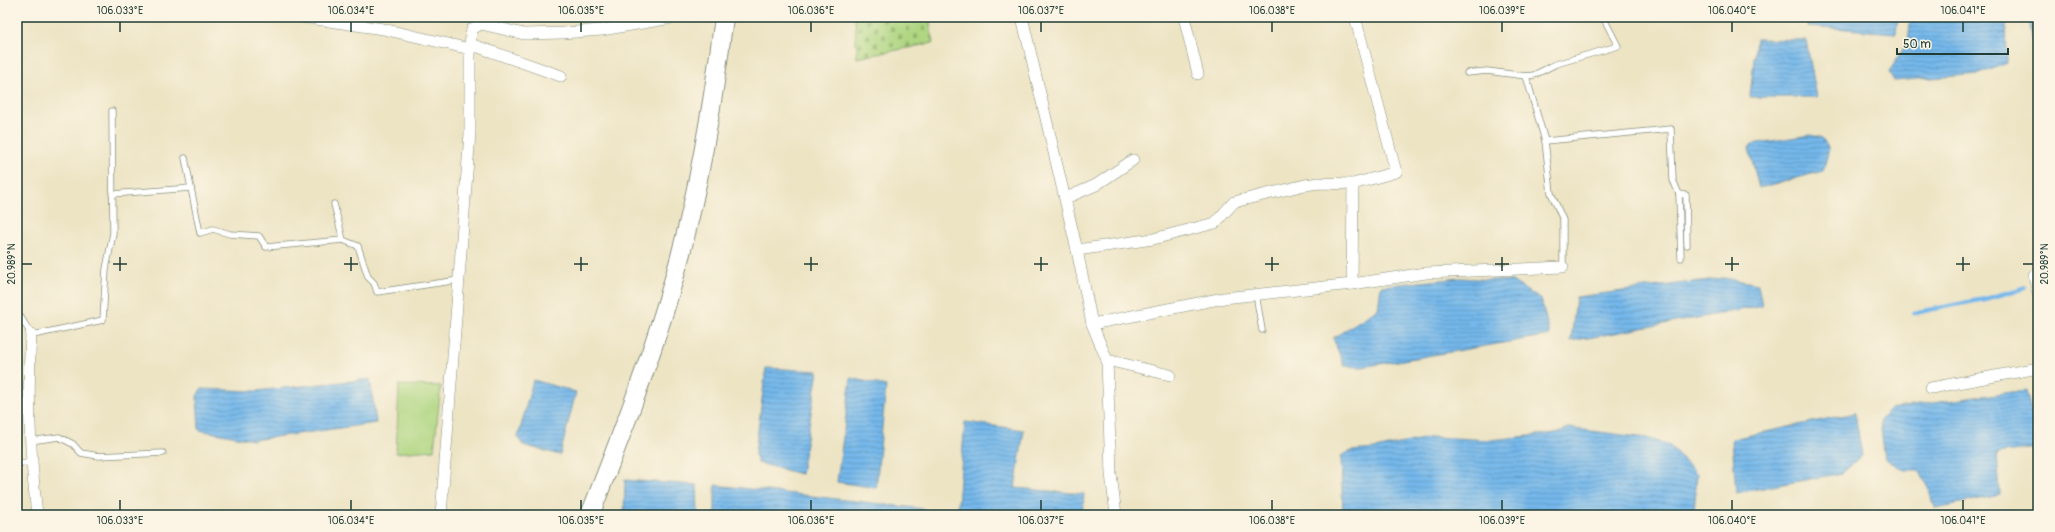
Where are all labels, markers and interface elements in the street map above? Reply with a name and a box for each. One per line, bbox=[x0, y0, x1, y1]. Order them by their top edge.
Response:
text: 106.033°E bbox=[97, 5, 143, 17]
text: 106.034°E bbox=[328, 5, 374, 17]
text: 106.035°E bbox=[558, 5, 604, 17]
text: 106.036°E bbox=[788, 5, 834, 17]
text: 106.037°E bbox=[1018, 5, 1064, 17]
text: 106.038°E bbox=[1249, 5, 1295, 17]
text: 106.039°E bbox=[1479, 5, 1525, 17]
text: 106.040°E bbox=[1708, 5, 1756, 17]
text: 106.041°E bbox=[1941, 5, 1985, 17]
scale bar bbox=[1897, 30, 2008, 56]
text: 50 m bbox=[1903, 37, 1931, 52]
text: 20.989°N bbox=[6, 243, 18, 285]
text: 20.989°N bbox=[2039, 243, 2051, 285]
text: 106.033°E bbox=[97, 515, 143, 527]
text: 106.034°E bbox=[328, 515, 374, 527]
text: 106.035°E bbox=[558, 515, 604, 527]
text: 106.036°E bbox=[788, 515, 834, 527]
text: 106.037°E bbox=[1018, 515, 1064, 527]
text: 106.038°E bbox=[1249, 515, 1295, 527]
text: 106.039°E bbox=[1479, 515, 1525, 527]
text: 106.040°E bbox=[1708, 515, 1756, 527]
text: 106.041°E bbox=[1941, 515, 1985, 527]

